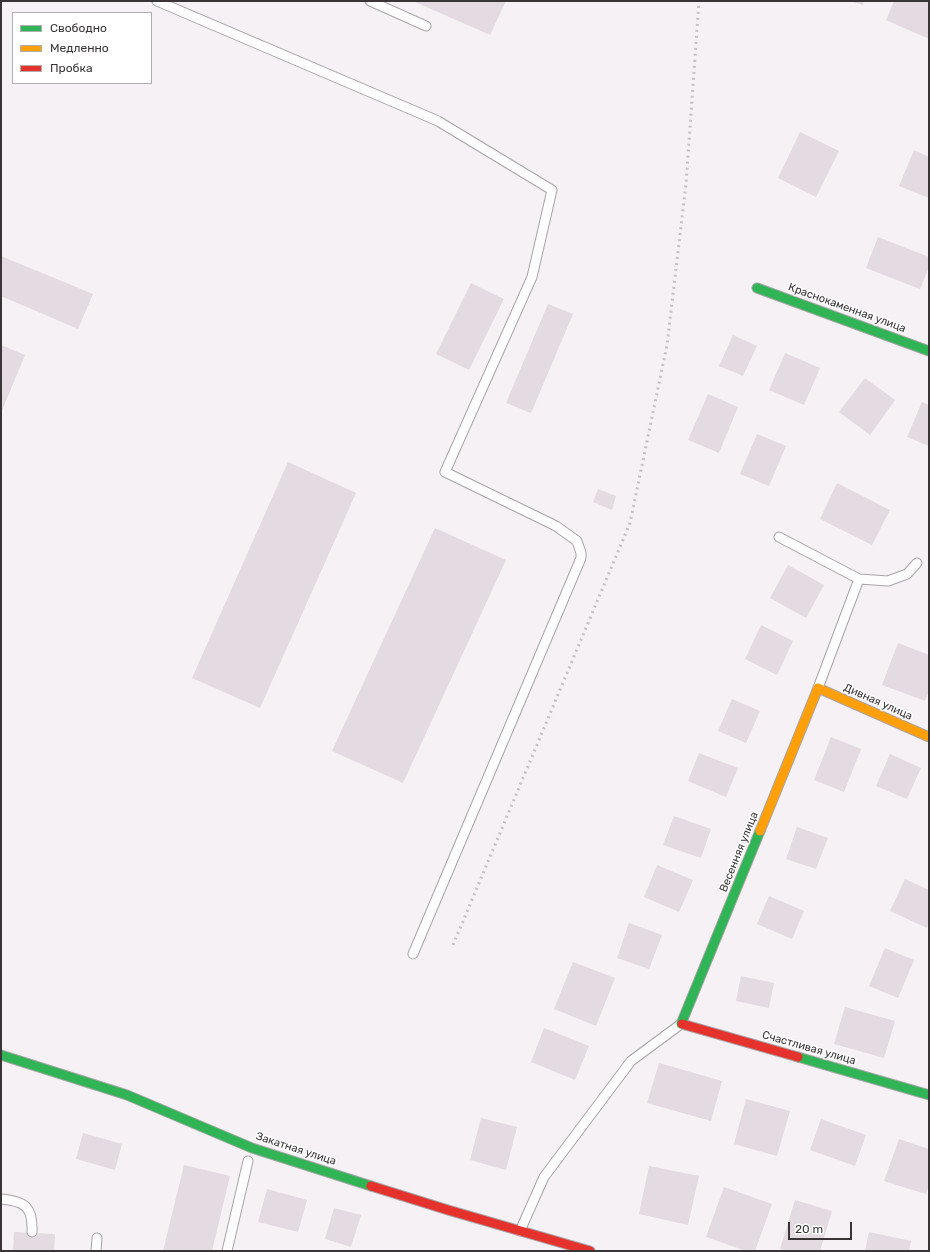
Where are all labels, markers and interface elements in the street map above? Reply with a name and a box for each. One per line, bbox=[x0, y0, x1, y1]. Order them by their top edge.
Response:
legend bbox=[12, 12, 152, 84]
text: Свободно bbox=[50, 21, 107, 35]
text: Медленно bbox=[50, 41, 109, 55]
text: Пробка bbox=[50, 61, 93, 75]
street label: Краснокаменная улица bbox=[786, 281, 908, 335]
street label: Дивная улица bbox=[842, 681, 914, 723]
street label: Весенняя улица bbox=[717, 810, 761, 894]
street label: Счастливая улица bbox=[761, 1028, 857, 1068]
street label: Закатная улица bbox=[254, 1130, 338, 1168]
scale bar bbox=[790, 1214, 854, 1240]
text: 20 m bbox=[795, 1222, 823, 1236]

